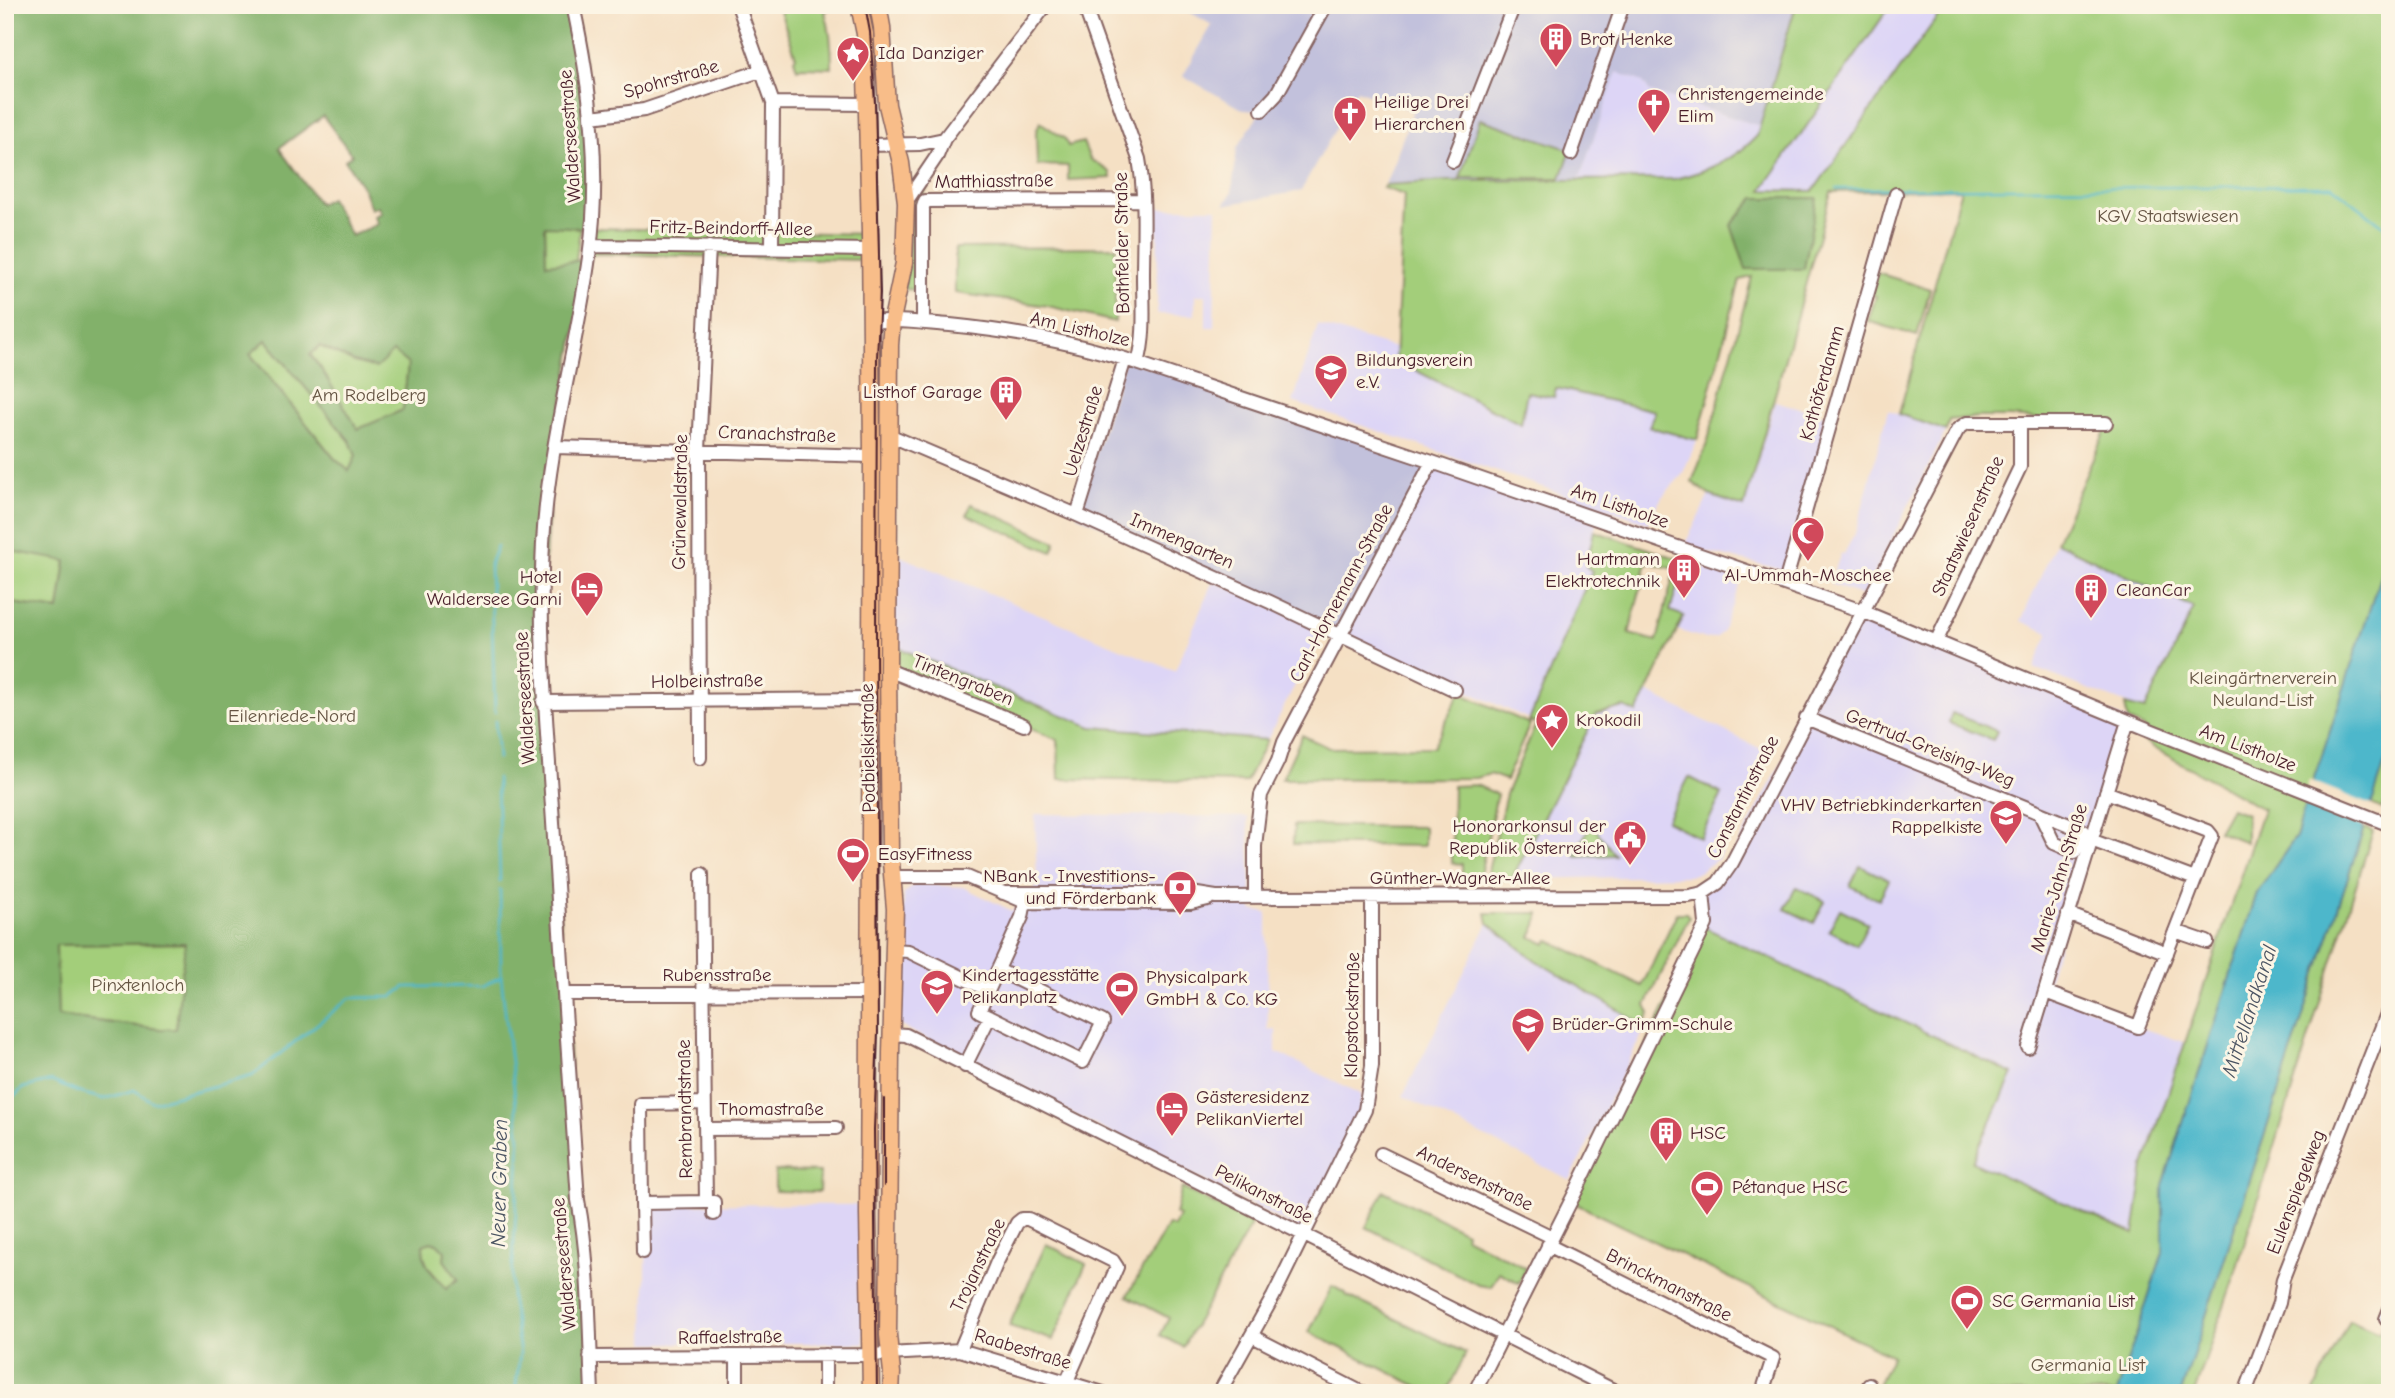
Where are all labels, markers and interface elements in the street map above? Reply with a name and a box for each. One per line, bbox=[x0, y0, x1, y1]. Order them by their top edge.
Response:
building icon: Brot Henke bbox=[1537, 20, 1575, 69]
place label: Brot Henke bbox=[1580, 28, 1673, 50]
place icon: Ida Danziger bbox=[834, 34, 872, 83]
place label: Ida Danziger bbox=[878, 42, 984, 64]
street label: Spohrstraße bbox=[621, 55, 721, 103]
street label: Walderseestraße bbox=[554, 69, 586, 203]
place label: Christengemeinde Elim bbox=[1678, 83, 1824, 127]
church icon: Christengemeinde Elim bbox=[1635, 86, 1673, 135]
place label: Heilige Drei Hierarchen bbox=[1374, 91, 1469, 135]
church icon: Heilige Drei Hierarchen bbox=[1331, 94, 1369, 143]
street label: Matthiasstraße bbox=[934, 169, 1054, 193]
street label: Bothfelder Straße bbox=[1110, 172, 1134, 314]
park label: KGV Staatswiesen bbox=[2097, 205, 2239, 227]
street label: Fritz-Beindorff-Allee bbox=[649, 216, 813, 240]
street label: Am Listholze bbox=[1028, 307, 1132, 351]
street label: Kothöferdamm bbox=[1795, 323, 1849, 443]
place label: Bildungsverein e.V. bbox=[1356, 349, 1473, 393]
school or university icon: Bildungsverein e.V. bbox=[1312, 352, 1350, 401]
building icon: Listhof Garage bbox=[987, 373, 1025, 422]
place label: Listhof Garage bbox=[863, 381, 982, 403]
street label: Uelzestraße bbox=[1059, 383, 1107, 479]
park label: Am Rodelberg bbox=[312, 384, 426, 406]
street label: Cranachstraße bbox=[718, 421, 836, 447]
street label: Grünewaldstraße bbox=[668, 434, 692, 570]
street label: Staatswiesenstraße bbox=[1927, 452, 2009, 600]
street label: Am Listholze bbox=[1568, 479, 1672, 533]
street label: Carl-Hornemann-Straße bbox=[1285, 500, 1397, 686]
street label: Immengarten bbox=[1127, 508, 1237, 574]
mosque icon: Al-Ummah-Moschee bbox=[1789, 514, 1827, 563]
place label: Hartmann Elektrotechnik bbox=[1545, 548, 1661, 592]
building icon: Hartmann Elektrotechnik bbox=[1665, 551, 1703, 600]
place label: Al-Ummah-Moschee bbox=[1724, 564, 1892, 586]
place label: Hotel Waldersee Garni bbox=[427, 566, 562, 610]
hotel icon: Hotel Waldersee Garni bbox=[568, 569, 606, 618]
building icon: CleanCar bbox=[2072, 571, 2110, 620]
place label: CleanCar bbox=[2116, 579, 2191, 601]
street label: Walderseestraße bbox=[511, 631, 539, 765]
street label: Tintengraben bbox=[909, 650, 1017, 710]
park label: Kleingärtnerverein Neuland-List bbox=[2189, 667, 2337, 711]
street label: Holbeinstraße bbox=[651, 669, 763, 693]
street label: Podbielskistraße bbox=[856, 683, 880, 813]
place icon: Krokodil bbox=[1533, 701, 1571, 750]
street label: Gertrud-Greising-Weg bbox=[1842, 704, 2018, 792]
park label: Eilenriede-Nord bbox=[228, 705, 356, 727]
place label: Krokodil bbox=[1576, 709, 1641, 731]
street label: Am Listholze bbox=[2196, 719, 2300, 777]
street label: Constantinstraße bbox=[1702, 732, 1784, 862]
place label: VHV Betriebkinderkarten Rappelkiste bbox=[1781, 794, 1982, 838]
school or university icon: VHV Betriebkinderkarten Rappelkiste bbox=[1987, 797, 2025, 846]
street label: Marie-Jahn-Straße bbox=[2026, 801, 2092, 955]
place label: Honorarkonsul der Republik Österreich bbox=[1449, 815, 1606, 859]
public building icon: Honorarkonsul der Republik Österreich bbox=[1611, 818, 1649, 867]
sports icon: EasyFitness bbox=[834, 835, 872, 884]
place label: EasyFitness bbox=[878, 843, 972, 865]
place label: NBank - Investitions- und Förderbank bbox=[983, 865, 1157, 909]
street label: Günther-Wagner-Allee bbox=[1370, 867, 1550, 889]
bank icon: NBank - Investitions- und Förderbank bbox=[1161, 868, 1199, 917]
water label: Mittellandkanal bbox=[2216, 942, 2282, 1081]
street label: Klopstockstraße bbox=[1340, 952, 1364, 1078]
street label: Rubensstraße bbox=[663, 964, 771, 986]
place label: Kindertagesstätte Pelikanplatz bbox=[962, 964, 1099, 1008]
place label: Physicalpark GmbH & Co. KG bbox=[1146, 966, 1278, 1010]
school or university icon: Kindertagesstätte Pelikanplatz bbox=[918, 967, 956, 1016]
sports icon: Physicalpark GmbH & Co. KG bbox=[1103, 969, 1141, 1018]
park label: Pinxtenloch bbox=[92, 974, 184, 996]
school or university icon: Brüder-Grimm-Schule bbox=[1509, 1005, 1547, 1054]
place label: Brüder-Grimm-Schule bbox=[1552, 1013, 1733, 1035]
street label: Rembrandtstraße bbox=[673, 1039, 697, 1179]
place label: Gästeresidenz PelikanViertel bbox=[1196, 1086, 1309, 1130]
hotel icon: Gästeresidenz PelikanViertel bbox=[1153, 1089, 1191, 1138]
street label: Thomastraße bbox=[718, 1098, 824, 1120]
building icon: HSC bbox=[1647, 1114, 1685, 1163]
water label: Neuer Graben bbox=[486, 1119, 512, 1247]
place label: HSC bbox=[1690, 1122, 1726, 1144]
street label: Eulenspiegelweg bbox=[2262, 1127, 2330, 1257]
street label: Andersenstraße bbox=[1413, 1140, 1537, 1216]
street label: Pelikanstraße bbox=[1211, 1160, 1317, 1228]
sports icon: Pétanque HSC bbox=[1688, 1168, 1726, 1217]
place label: Pétanque HSC bbox=[1732, 1176, 1848, 1198]
street label: Walderseestraße bbox=[547, 1197, 581, 1331]
street label: Trojanstraße bbox=[946, 1214, 1010, 1316]
street label: Brinckmanstraße bbox=[1602, 1244, 1736, 1326]
sports icon: SC Germania List bbox=[1948, 1282, 1986, 1331]
place label: SC Germania List bbox=[1992, 1290, 2135, 1312]
street label: Raabestraße bbox=[972, 1324, 1074, 1374]
street label: Raffaelstraße bbox=[678, 1325, 782, 1349]
park label: Germania List bbox=[2031, 1354, 2146, 1376]

